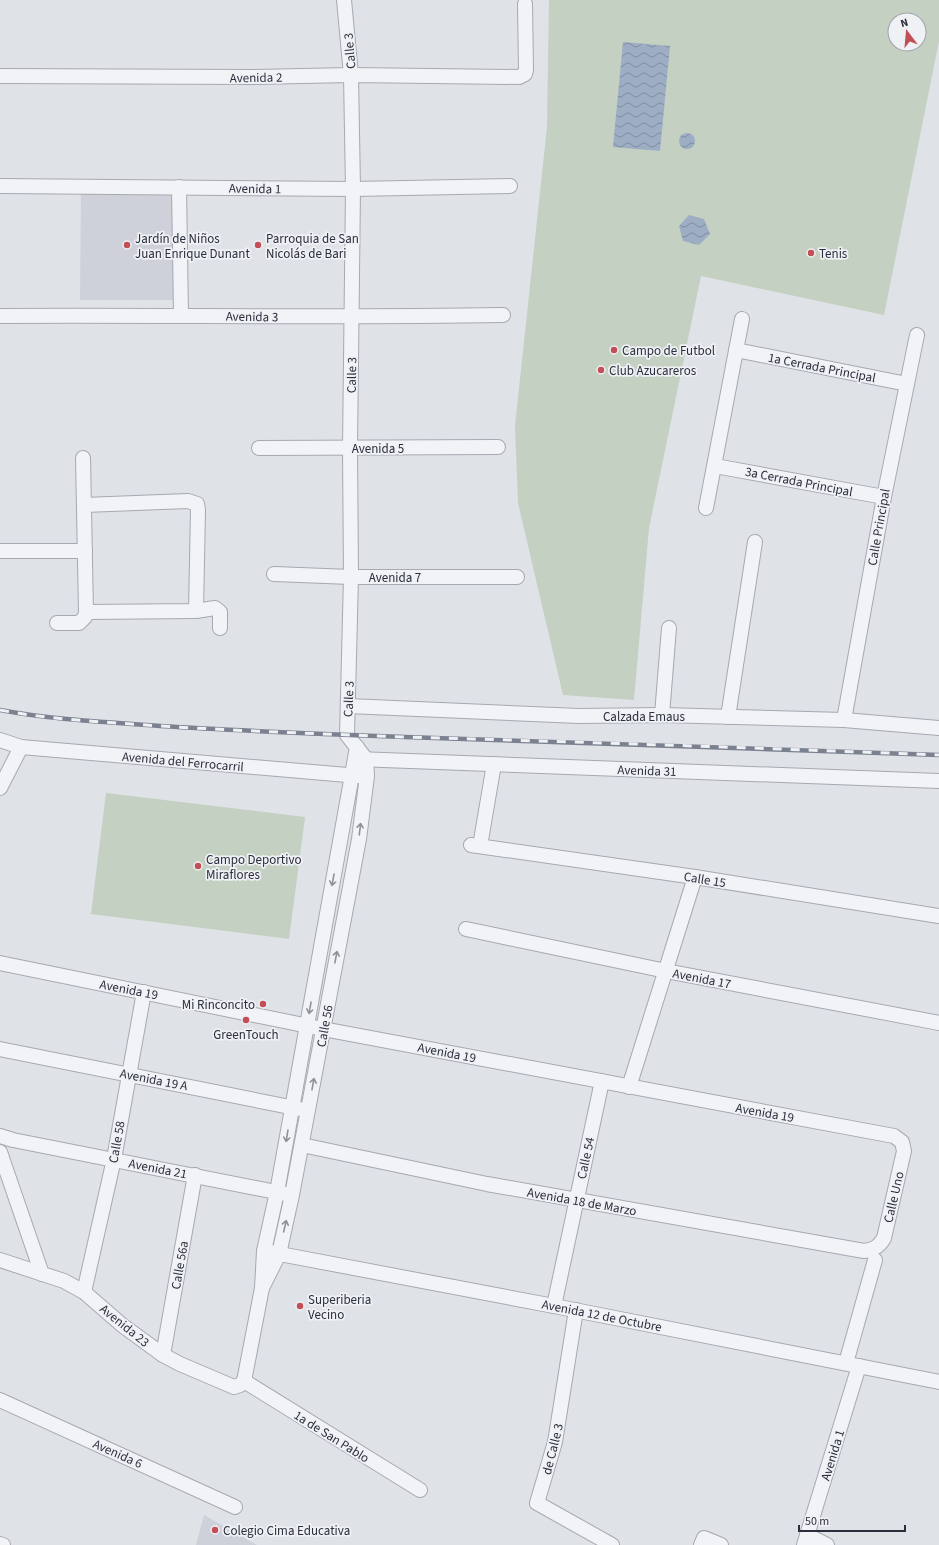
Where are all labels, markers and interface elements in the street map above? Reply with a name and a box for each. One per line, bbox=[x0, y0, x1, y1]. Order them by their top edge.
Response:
north arrow bbox=[887, 12, 927, 52]
text: N bbox=[899, 15, 910, 31]
street label: Calle 3 bbox=[339, 32, 361, 70]
street label: Avenida 2 bbox=[230, 69, 282, 87]
street label: Avenida 1 bbox=[229, 180, 281, 198]
place label: Jardín de Niños Juan Enrique Dunant bbox=[135, 230, 250, 263]
place label: Parroquia de San Nicolás de Bari bbox=[266, 230, 359, 263]
marker: Jardín de Niños Juan Enrique Dunant bbox=[122, 240, 132, 250]
marker: Parroquia de San Nicolás de Bari bbox=[253, 240, 263, 250]
place label: Tenis bbox=[819, 245, 848, 263]
marker: Tenis bbox=[806, 248, 816, 258]
street label: Avenida 3 bbox=[226, 308, 278, 326]
place label: Campo de Futbol bbox=[622, 342, 715, 360]
marker: Campo de Futbol bbox=[609, 345, 619, 355]
street label: 1a Cerrada Principal bbox=[766, 349, 877, 387]
street label: Calle 3 bbox=[343, 357, 361, 393]
place label: Club Azucareros bbox=[609, 362, 697, 380]
marker: Club Azucareros bbox=[596, 365, 606, 375]
street label: Avenida 5 bbox=[352, 440, 404, 458]
street label: 3a Cerrada Principal bbox=[743, 463, 854, 501]
street label: Calle Principal bbox=[863, 487, 895, 567]
street label: Avenida 7 bbox=[369, 569, 421, 587]
street label: Calle 3 bbox=[339, 681, 359, 717]
street label: Calzada Emaus bbox=[603, 708, 686, 726]
street label: Avenida del Ferrocarril bbox=[121, 748, 245, 776]
street label: Avenida 31 bbox=[617, 761, 677, 781]
one-way arrow bbox=[356, 823, 364, 836]
place label: Campo Deportivo Miraflores bbox=[206, 851, 302, 884]
marker: Campo Deportivo Miraflores bbox=[193, 861, 203, 871]
street label: Calle 15 bbox=[682, 868, 727, 892]
one-way arrow bbox=[329, 873, 337, 886]
one-way arrow bbox=[333, 950, 341, 963]
street label: Avenida 17 bbox=[671, 965, 733, 993]
street label: Avenida 19 bbox=[98, 976, 160, 1004]
place label: Mi Rinconcito bbox=[182, 996, 255, 1014]
marker: Mi Rinconcito bbox=[258, 999, 268, 1009]
one-way arrow bbox=[306, 1001, 314, 1014]
street label: Calle 56 bbox=[312, 1004, 338, 1049]
marker: GreenTouch bbox=[241, 1015, 251, 1025]
place label: GreenTouch bbox=[213, 1026, 279, 1044]
street label: Avenida 19 bbox=[416, 1039, 478, 1067]
street label: Avenida 19 A bbox=[118, 1065, 190, 1096]
one-way arrow bbox=[309, 1078, 317, 1091]
street label: Avenida 19 bbox=[734, 1099, 795, 1127]
street label: Calle 58 bbox=[104, 1120, 130, 1165]
one-way arrow bbox=[283, 1129, 291, 1142]
street label: Calle 54 bbox=[573, 1135, 599, 1181]
street label: Avenida 21 bbox=[127, 1155, 189, 1183]
street label: Calle Uno bbox=[879, 1170, 909, 1225]
street label: Avenida 18 de Marzo bbox=[526, 1184, 638, 1220]
one-way arrow bbox=[281, 1220, 289, 1233]
street label: Calle 56a bbox=[167, 1239, 193, 1291]
place label: Superiberia Vecino bbox=[308, 1291, 371, 1324]
street label: Avenida 12 de Octubre bbox=[540, 1296, 663, 1336]
street label: Avenida 23 bbox=[96, 1300, 153, 1351]
marker: Superiberia Vecino bbox=[295, 1301, 305, 1311]
street label: 1a de San Pablo bbox=[290, 1406, 373, 1467]
street label: de Calle 3 bbox=[538, 1422, 568, 1477]
street label: Avenida 1 bbox=[817, 1428, 849, 1483]
street label: Avenida 6 bbox=[90, 1435, 145, 1473]
scale bar bbox=[799, 1507, 905, 1533]
text: 50 m bbox=[805, 1513, 829, 1530]
place label: Colegio Cima Educativa bbox=[223, 1522, 350, 1540]
marker: Colegio Cima Educativa bbox=[210, 1525, 220, 1535]

